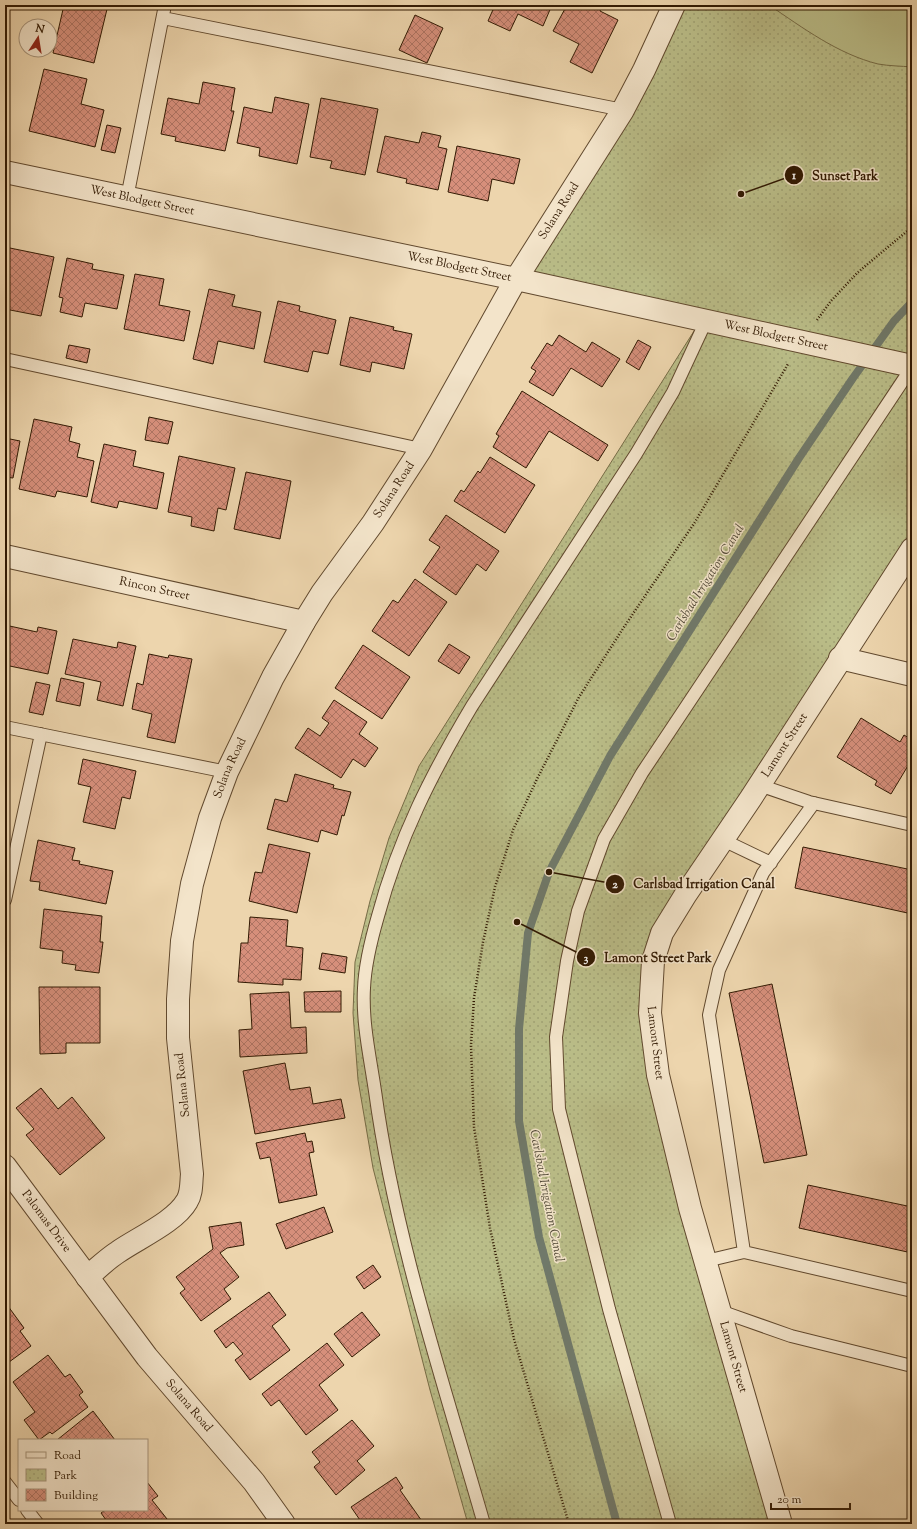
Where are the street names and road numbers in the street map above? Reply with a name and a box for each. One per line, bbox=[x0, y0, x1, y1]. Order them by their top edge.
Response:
street label: Solana Road bbox=[534, 179, 584, 243]
street label: West Blodgett Street bbox=[88, 181, 196, 220]
street label: West Blodgett Street bbox=[405, 247, 513, 287]
street label: West Blodgett Street bbox=[722, 316, 830, 356]
street label: Solana Road bbox=[369, 458, 420, 522]
street label: Rincon Street bbox=[117, 572, 191, 605]
street label: Lamont Street bbox=[757, 710, 813, 781]
street label: Solana Road bbox=[209, 734, 251, 801]
street label: Lamont Street bbox=[642, 1005, 668, 1081]
street label: Solana Road bbox=[171, 1052, 195, 1118]
street label: Palomas Drive bbox=[17, 1186, 76, 1257]
street label: Lamont Street bbox=[714, 1319, 752, 1395]
street label: Solana Road bbox=[161, 1375, 217, 1436]

